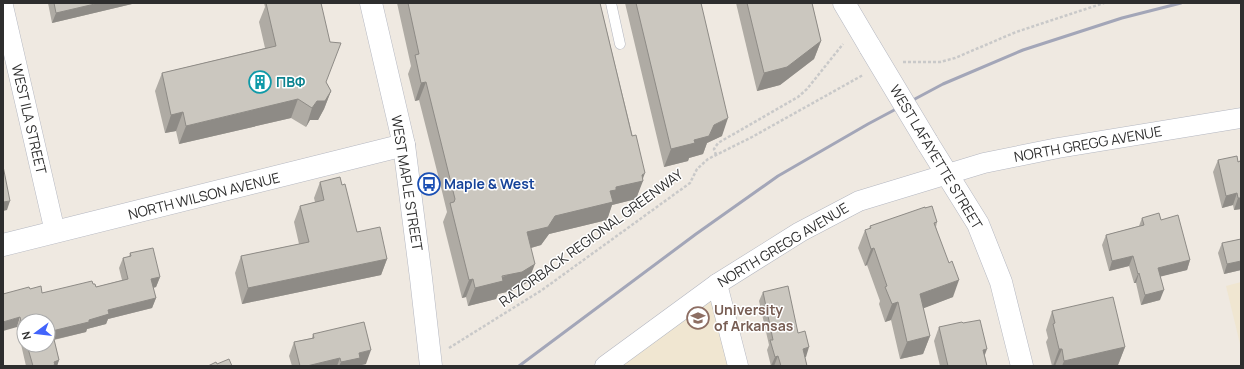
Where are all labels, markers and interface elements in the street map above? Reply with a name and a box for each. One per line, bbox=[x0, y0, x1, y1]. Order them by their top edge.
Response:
street label: WEST ILA STREET bbox=[8, 62, 52, 176]
building icon: ΠΒΦ bbox=[247, 69, 273, 95]
place label: ΠΒΦ bbox=[276, 72, 305, 91]
street label: WEST LAFAYETTE STREET bbox=[886, 81, 987, 233]
street label: WEST MAPLE STREET bbox=[387, 114, 428, 253]
street label: NORTH GREGG AVENUE bbox=[1013, 121, 1163, 166]
street label: RAZORBACK REGIONAL GREENWAY bbox=[495, 164, 687, 311]
street label: NORTH WILSON AVENUE bbox=[126, 167, 282, 224]
bus stop icon: Maple & West bbox=[416, 171, 442, 197]
place label: Maple & West bbox=[444, 174, 535, 193]
street label: NORTH GREGG AVENUE bbox=[714, 198, 852, 291]
place label: University of Arkansas bbox=[714, 300, 794, 335]
school or university icon: University of Arkansas bbox=[685, 305, 711, 331]
north arrow bbox=[16, 313, 56, 353]
text: N bbox=[18, 330, 34, 341]

